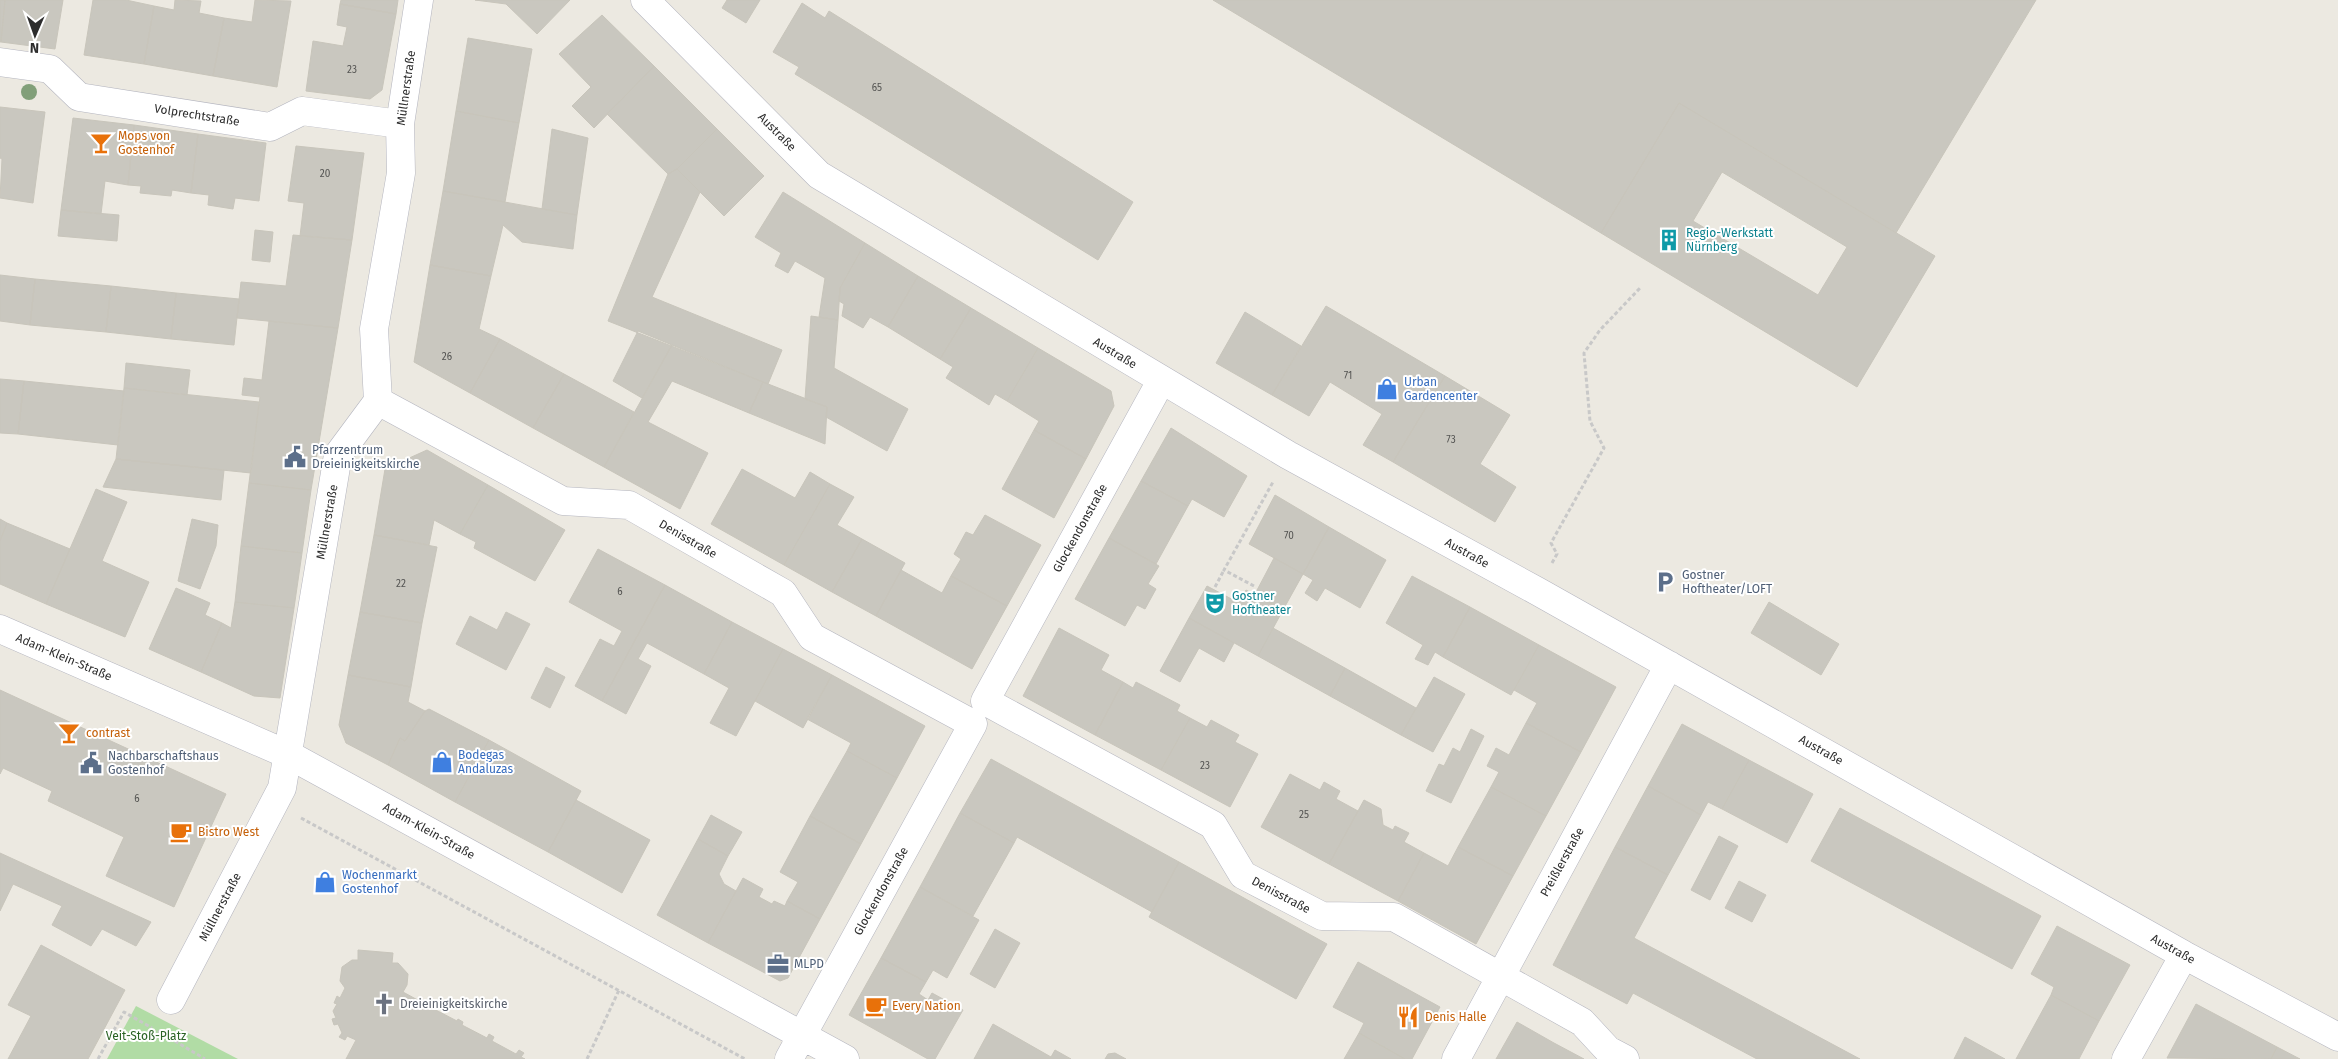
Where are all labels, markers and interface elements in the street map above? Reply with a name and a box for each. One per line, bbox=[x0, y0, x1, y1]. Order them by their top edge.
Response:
north arrow bbox=[10, 10, 60, 60]
text: N bbox=[30, 39, 40, 56]
street label: Müllnerstraße bbox=[394, 50, 418, 126]
house number: 23 bbox=[347, 64, 357, 76]
house number: 65 bbox=[872, 82, 882, 94]
street label: Volprechtstraße bbox=[153, 101, 241, 129]
street label: Austraße bbox=[755, 110, 799, 154]
place label: Mops von Gostenhof bbox=[118, 129, 175, 157]
bar icon: Mops von Gostenhof bbox=[88, 130, 114, 156]
house number: 20 bbox=[320, 168, 331, 180]
place label: Regio-Werkstatt Nürnberg bbox=[1686, 226, 1774, 254]
building icon: Regio-Werkstatt Nürnberg bbox=[1656, 227, 1682, 253]
street label: Austraße bbox=[1091, 335, 1139, 371]
house number: 26 bbox=[442, 351, 452, 363]
house number: 71 bbox=[1344, 370, 1352, 382]
place label: Urban Gardencenter bbox=[1404, 375, 1478, 403]
shop icon: Urban Gardencenter bbox=[1374, 376, 1400, 402]
house number: 73 bbox=[1446, 434, 1456, 446]
place label: Pfarrzentrum Dreieinigkeitskirche bbox=[312, 443, 420, 471]
public building icon: Pfarrzentrum Dreieinigkeitskirche bbox=[282, 444, 308, 470]
street label: Glockendonstraße bbox=[1050, 481, 1110, 575]
street label: Müllnerstraße bbox=[314, 484, 340, 560]
street label: Denisstraße bbox=[657, 517, 719, 561]
house number: 70 bbox=[1284, 530, 1294, 542]
street label: Austraße bbox=[1443, 535, 1491, 571]
place label: Gostner Hoftheater/LOFT bbox=[1682, 568, 1773, 596]
parking icon: Gostner Hoftheater/LOFT bbox=[1652, 569, 1678, 595]
house number: 22 bbox=[396, 578, 406, 590]
house number: 6 bbox=[617, 586, 623, 598]
place label: Gostner Hoftheater bbox=[1232, 589, 1291, 617]
theatre icon: Gostner Hoftheater bbox=[1202, 590, 1228, 616]
street label: Adam-Klein-Straße bbox=[14, 630, 114, 684]
bar icon: contrast bbox=[56, 720, 82, 746]
place label: contrast bbox=[86, 726, 131, 740]
street label: Austraße bbox=[1797, 732, 1845, 768]
place label: Bodegas Andaluzas bbox=[458, 748, 513, 776]
place label: Nachbarschaftshaus Gostenhof bbox=[108, 749, 219, 777]
shop icon: Bodegas Andaluzas bbox=[429, 749, 455, 775]
public building icon: Nachbarschaftshaus Gostenhof bbox=[78, 750, 104, 776]
house number: 23 bbox=[1200, 760, 1210, 772]
house number: 6 bbox=[134, 793, 140, 805]
street label: Adam-Klein-Straße bbox=[381, 800, 477, 862]
house number: 25 bbox=[1299, 809, 1309, 821]
cafe icon: Bistro West bbox=[168, 819, 194, 845]
place label: Bistro West bbox=[198, 825, 260, 839]
street label: Preißlerstraße bbox=[1537, 825, 1587, 899]
street label: Glockendonstraße bbox=[851, 844, 911, 938]
place label: Wochenmarkt Gostenhof bbox=[342, 868, 418, 896]
shop icon: Wochenmarkt Gostenhof bbox=[312, 869, 338, 895]
street label: Müllnerstraße bbox=[196, 870, 244, 944]
street label: Denisstraße bbox=[1249, 874, 1313, 916]
street label: Austraße bbox=[2149, 931, 2197, 967]
office icon: MLPD bbox=[765, 951, 791, 977]
place label: MLPD bbox=[794, 957, 824, 971]
church icon: Dreieinigkeitskirche bbox=[371, 991, 397, 1017]
cafe icon: Every Nation bbox=[863, 993, 889, 1019]
place label: Dreieinigkeitskirche bbox=[400, 997, 508, 1011]
place label: Every Nation bbox=[892, 999, 961, 1013]
restaurant icon: Denis Halle bbox=[1395, 1004, 1421, 1030]
place label: Denis Halle bbox=[1425, 1010, 1487, 1024]
park label: Veit-Stoß-Platz bbox=[106, 1029, 186, 1043]

